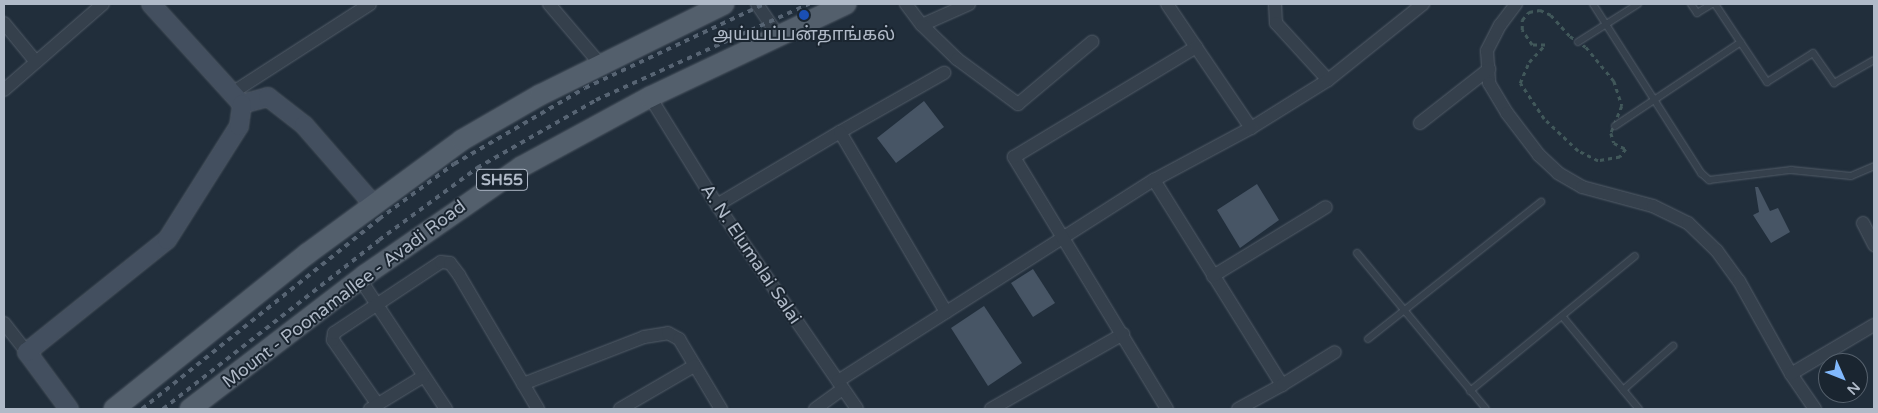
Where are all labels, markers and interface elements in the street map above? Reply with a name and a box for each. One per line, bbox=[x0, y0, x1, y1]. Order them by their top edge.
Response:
marker: அய்யப்பன்தாங்கல் bbox=[798, 9, 810, 21]
place label: அய்யப்பன்தாங்கல் bbox=[713, 23, 895, 45]
road number: SH55 bbox=[476, 166, 528, 194]
street label: A. N. Elumalai Salai bbox=[696, 180, 806, 328]
street label: Mount - Poonamallee - Avadi Road bbox=[218, 195, 470, 393]
north arrow bbox=[1818, 353, 1868, 403]
text: N bbox=[1843, 378, 1863, 398]

